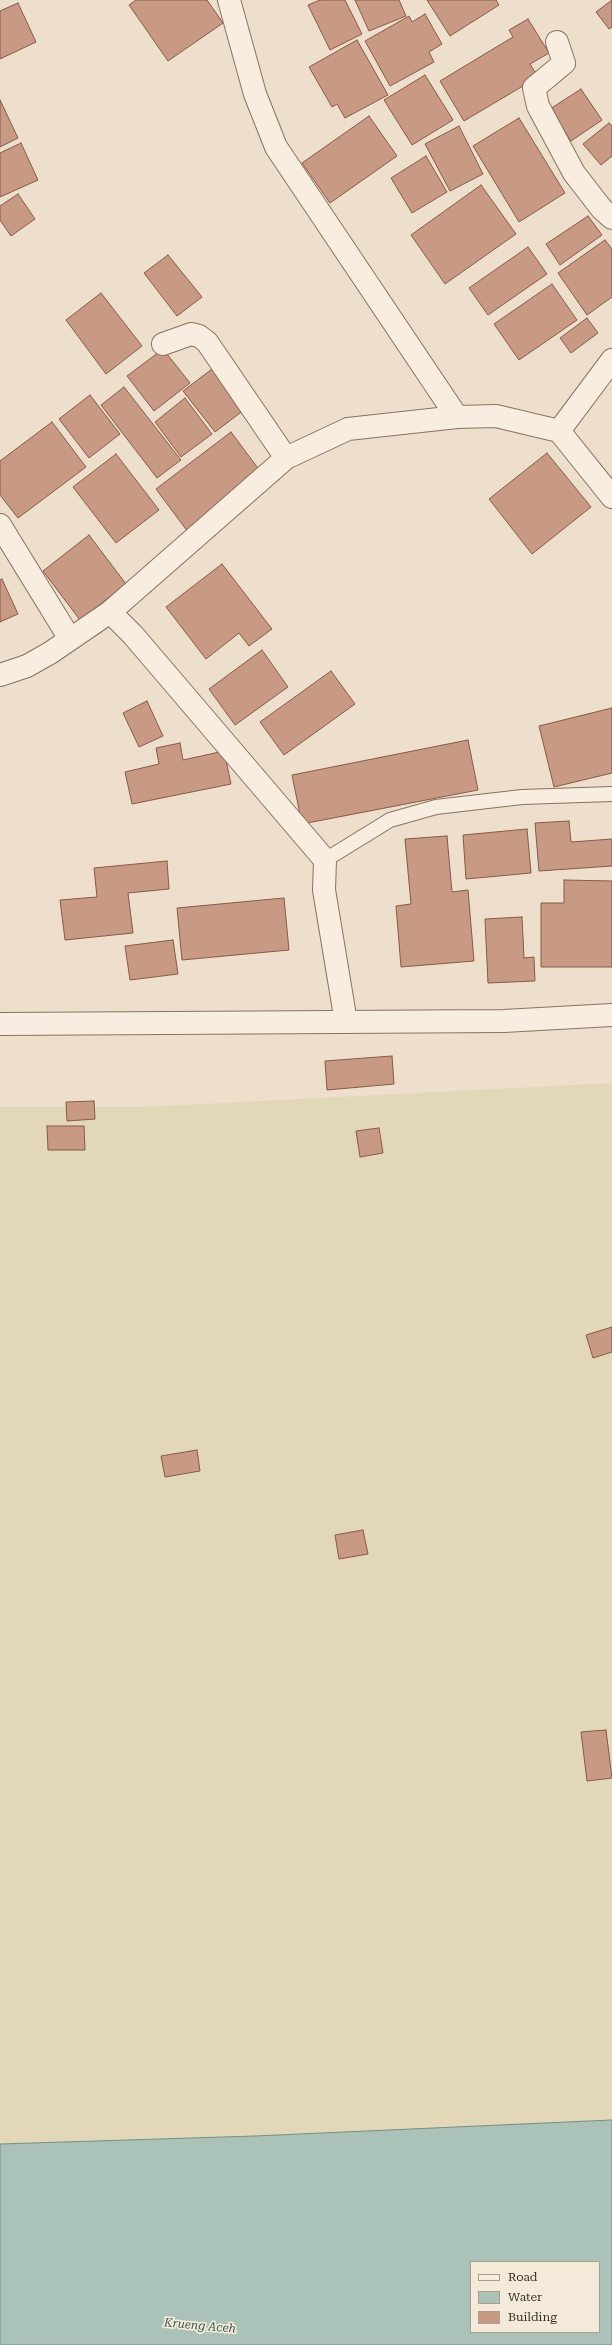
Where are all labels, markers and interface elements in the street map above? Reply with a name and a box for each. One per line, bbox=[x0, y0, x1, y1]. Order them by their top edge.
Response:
legend bbox=[470, 2261, 600, 2333]
text: Road bbox=[508, 2270, 537, 2284]
text: Water bbox=[508, 2290, 542, 2304]
text: Building bbox=[508, 2310, 557, 2324]
water label: Krueng Aceh bbox=[163, 2316, 237, 2336]

